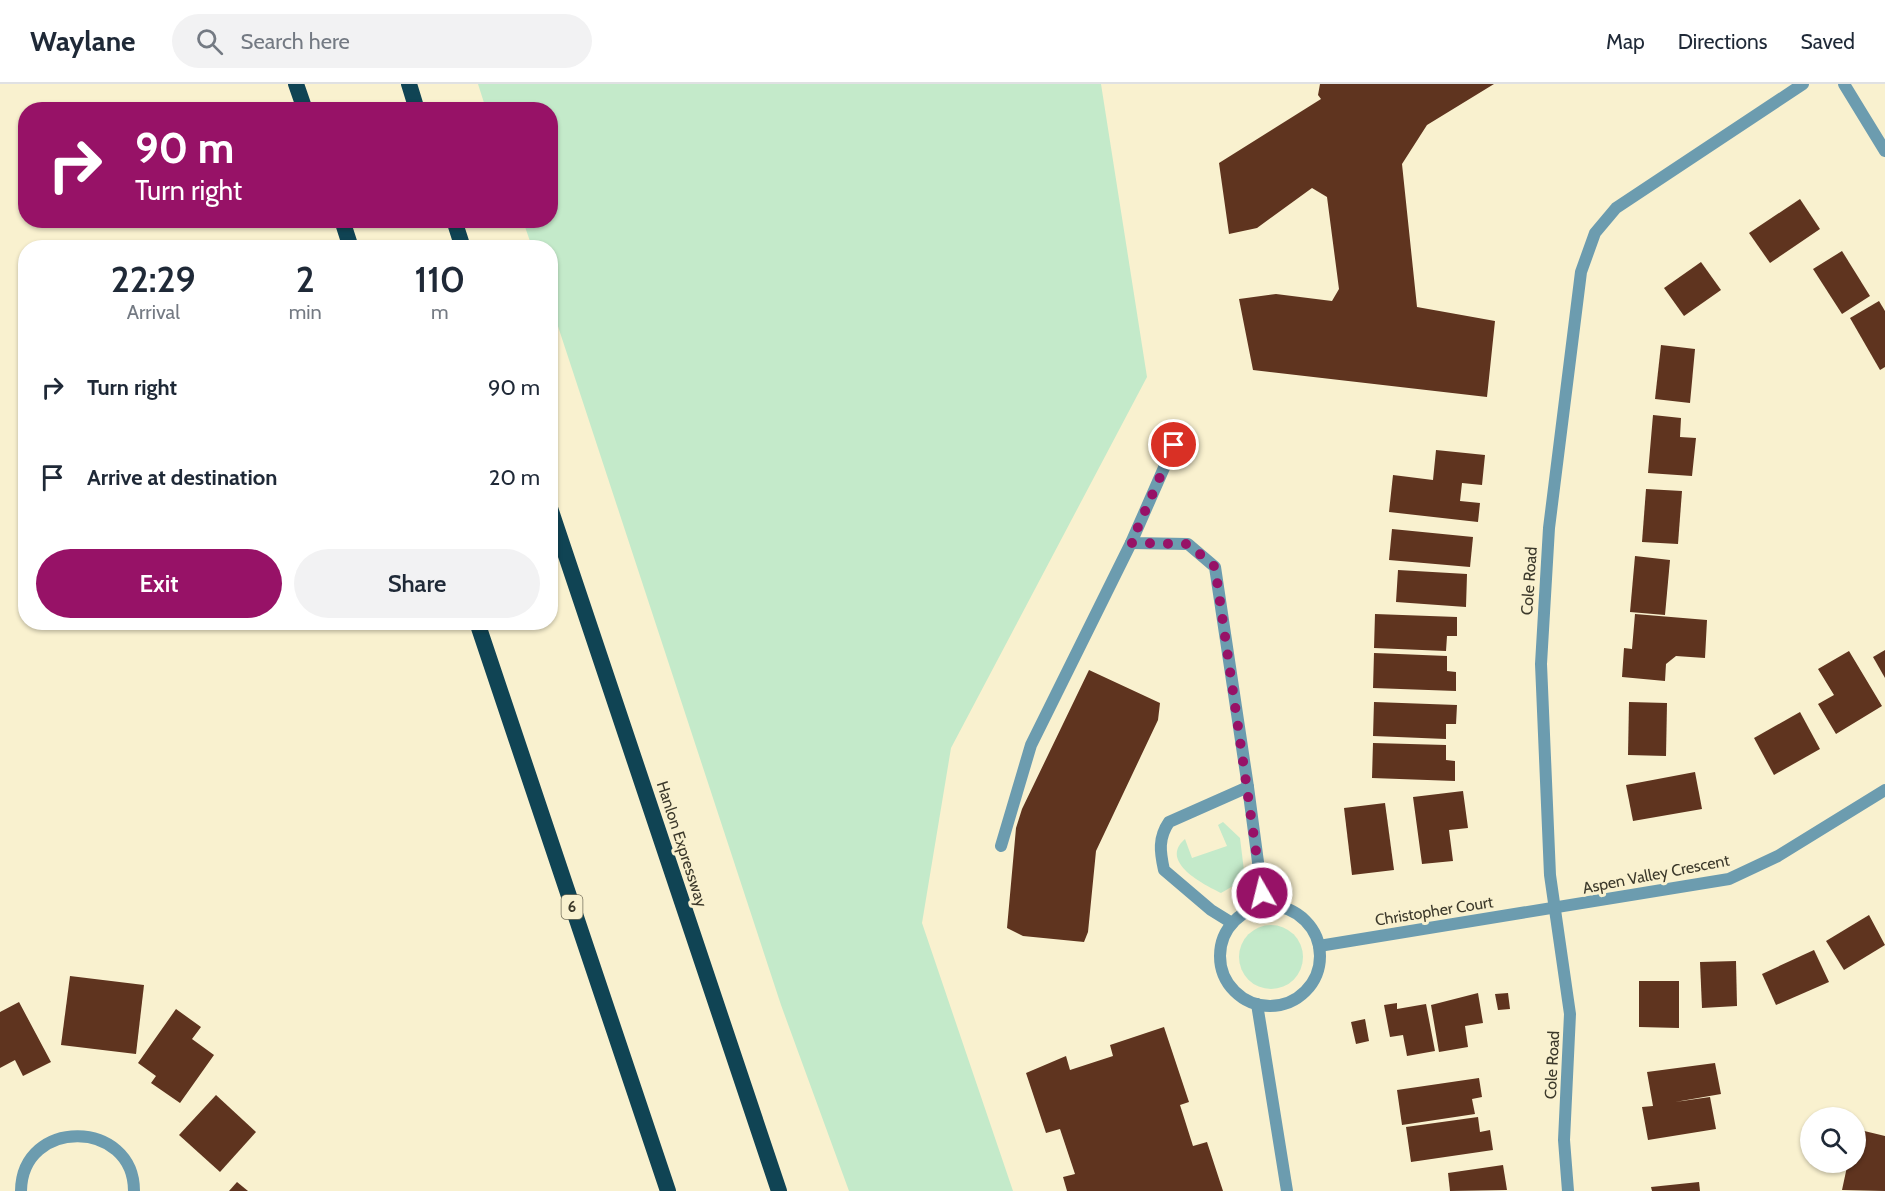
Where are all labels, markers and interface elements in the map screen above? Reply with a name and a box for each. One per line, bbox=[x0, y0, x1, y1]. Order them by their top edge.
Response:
search box bbox=[172, 14, 592, 68]
text: Waylane bbox=[30, 24, 136, 58]
icon: search bbox=[193, 25, 226, 58]
text: Search here bbox=[241, 28, 350, 55]
text: Map bbox=[1606, 29, 1645, 54]
text: Directions bbox=[1678, 29, 1767, 54]
text: Saved bbox=[1800, 29, 1855, 54]
text: 90 m bbox=[135, 122, 234, 174]
icon: right bbox=[36, 126, 114, 204]
text: Turn right bbox=[135, 174, 242, 207]
text: 22:29 bbox=[111, 257, 196, 301]
text: 2 bbox=[296, 257, 315, 301]
text: 110 bbox=[414, 257, 465, 301]
text: Arrival bbox=[127, 300, 180, 324]
text: min bbox=[289, 300, 322, 324]
text: m bbox=[431, 300, 449, 324]
icon: right bbox=[36, 371, 69, 404]
text: Turn right bbox=[87, 374, 177, 401]
text: 90 m bbox=[488, 374, 540, 401]
pin bbox=[1148, 419, 1199, 470]
icon: arrive bbox=[1157, 428, 1190, 461]
icon: arrive bbox=[36, 461, 69, 494]
text: Arrive at destination bbox=[87, 464, 277, 491]
text: 20 m bbox=[489, 464, 540, 491]
street label: Cole Road bbox=[1517, 546, 1541, 616]
button: Exit bbox=[36, 549, 282, 618]
button: Share bbox=[294, 549, 540, 618]
street label: Hanlon Expressway bbox=[653, 779, 711, 909]
street label: Aspen Valley Crescent bbox=[1581, 850, 1732, 898]
position arrow bbox=[1230, 861, 1294, 925]
street label: Christopher Court bbox=[1374, 892, 1495, 930]
road number: 6 bbox=[562, 895, 582, 919]
street label: Cole Road bbox=[1541, 1030, 1563, 1100]
map controls bbox=[1800, 1107, 1866, 1173]
button: search bbox=[1800, 1107, 1866, 1173]

